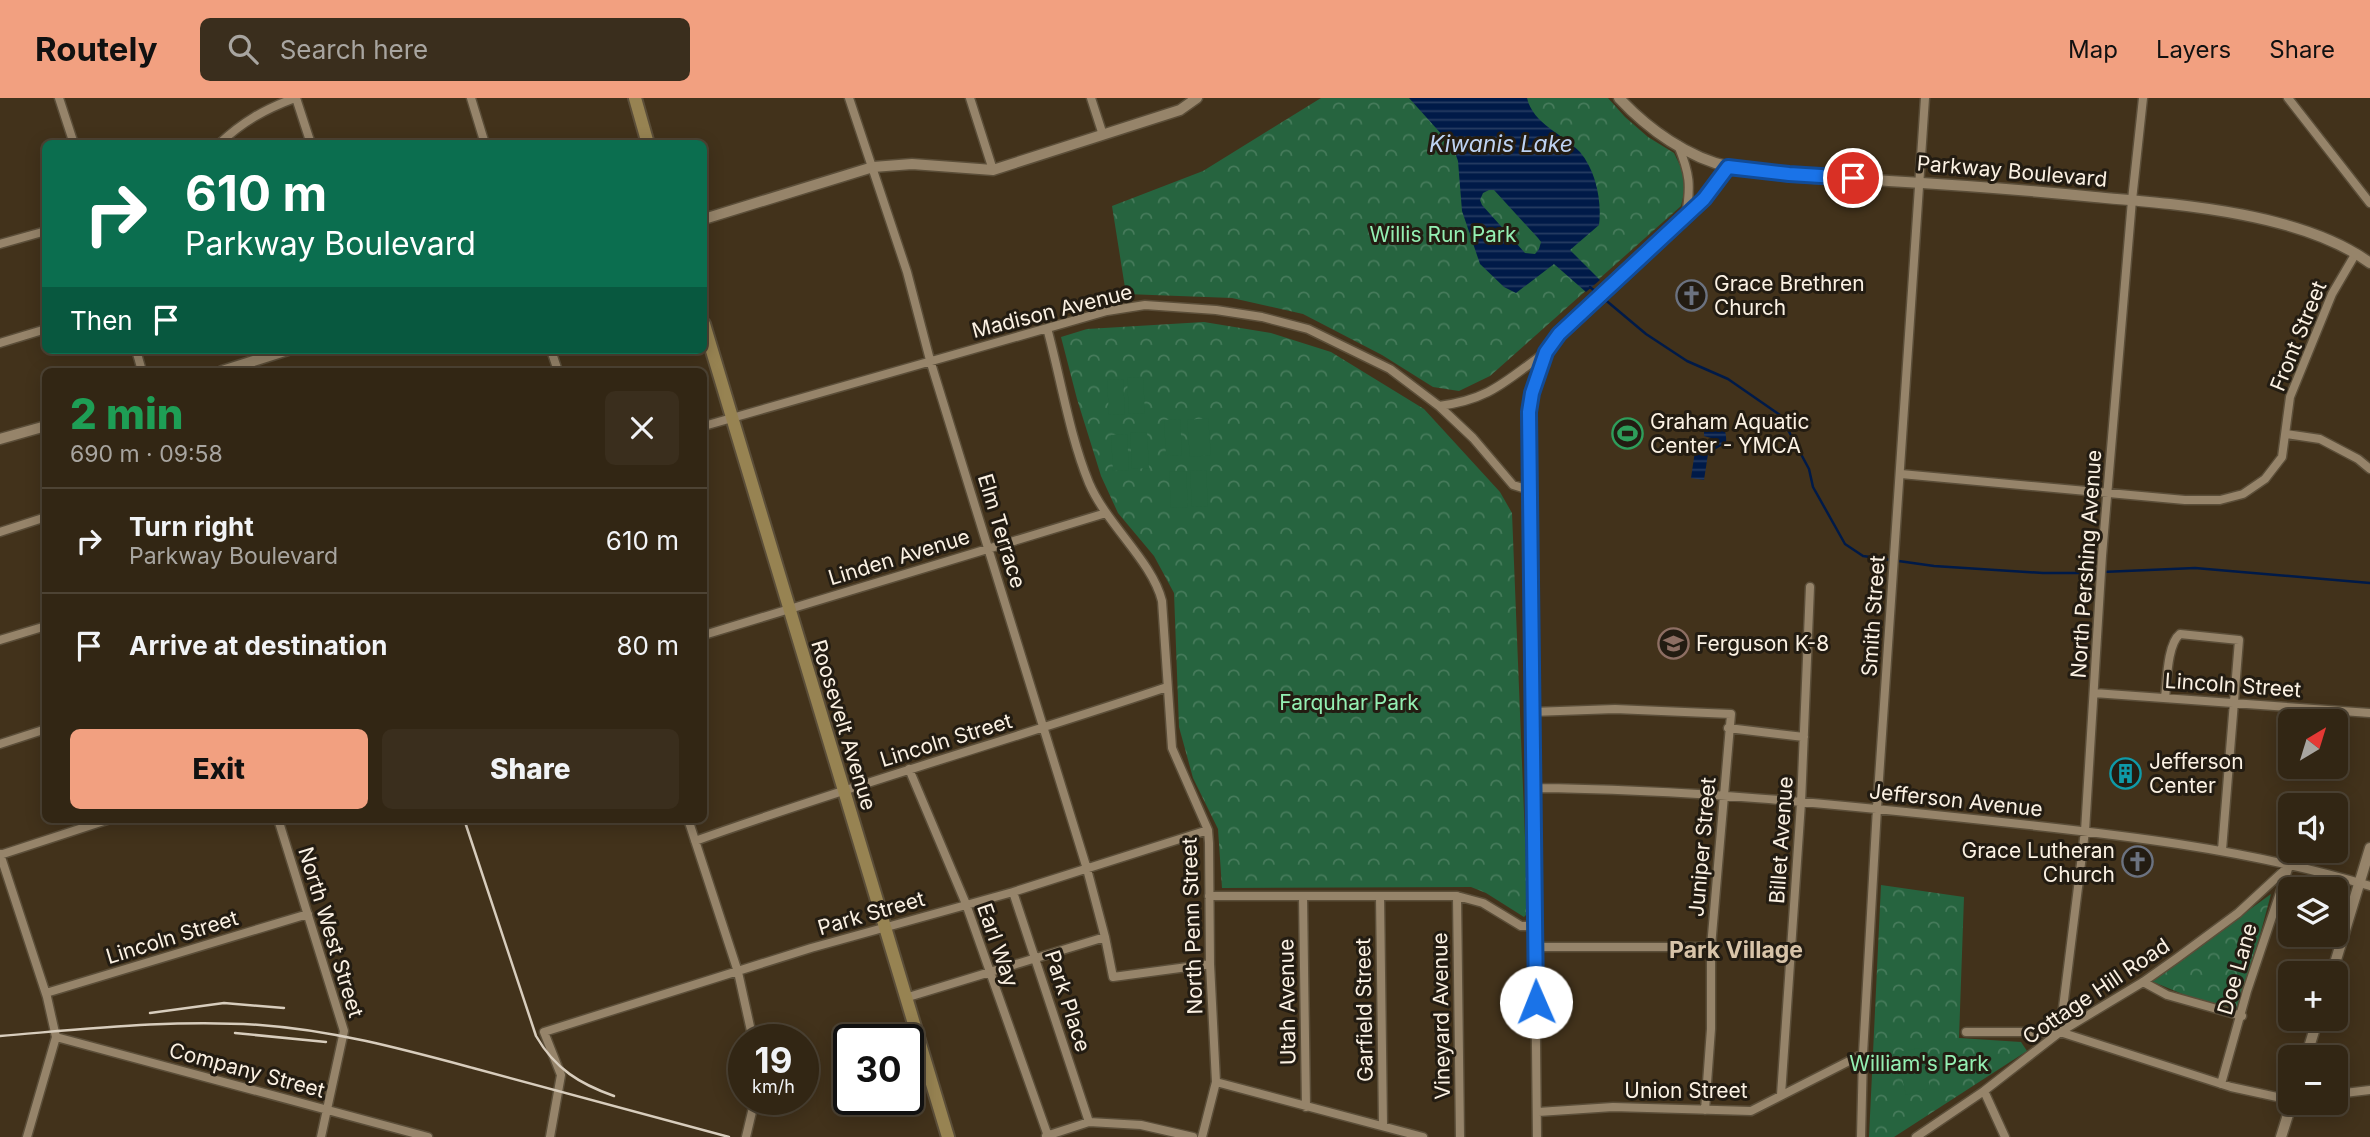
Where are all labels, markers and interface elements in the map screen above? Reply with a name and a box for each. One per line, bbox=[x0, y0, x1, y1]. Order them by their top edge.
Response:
search box bbox=[200, 18, 690, 81]
text: Routely bbox=[35, 29, 158, 69]
icon: search bbox=[224, 30, 262, 68]
text: Search here bbox=[280, 34, 428, 65]
text: Map bbox=[2068, 35, 2118, 64]
text: Layers bbox=[2156, 35, 2231, 64]
text: Share bbox=[2269, 35, 2335, 64]
water label: Kiwanis Lake bbox=[1429, 130, 1573, 158]
pin bbox=[1823, 148, 1883, 208]
street label: Parkway Boulevard bbox=[1916, 150, 2108, 192]
icon: arrive bbox=[1834, 159, 1872, 197]
text: 610 m bbox=[185, 164, 327, 223]
icon: right bbox=[70, 168, 161, 259]
park label: Willis Run Park bbox=[1369, 222, 1517, 247]
text: Parkway Boulevard bbox=[185, 224, 476, 263]
place label: Grace Brethren Church bbox=[1714, 271, 1865, 320]
street label: Front Street bbox=[2265, 277, 2331, 395]
church icon: Grace Brethren Church bbox=[1674, 278, 1708, 312]
street label: Madison Avenue bbox=[969, 279, 1135, 343]
icon: arrive bbox=[147, 301, 185, 339]
text: Then bbox=[70, 305, 133, 336]
text: 2 min bbox=[70, 388, 184, 439]
button: close bbox=[605, 391, 679, 465]
place label: Graham Aquatic Center - YMCA bbox=[1650, 409, 1809, 458]
sports icon: Graham Aquatic Center - YMCA bbox=[1610, 416, 1644, 450]
text: 690 m · 09:58 bbox=[70, 440, 223, 468]
street label: North Pershing Avenue bbox=[2066, 449, 2106, 679]
street label: Elm Terrace bbox=[973, 471, 1031, 591]
text: Turn right bbox=[129, 511, 254, 542]
icon: right bbox=[70, 522, 108, 560]
street label: Linden Avenue bbox=[825, 524, 973, 590]
text: 610 m bbox=[606, 525, 679, 556]
text: Parkway Boulevard bbox=[129, 542, 338, 570]
street label: Smith Street bbox=[1856, 554, 1890, 677]
school or university icon: Ferguson K-8 bbox=[1656, 626, 1690, 660]
icon: arrive bbox=[70, 627, 108, 665]
text: Arrive at destination bbox=[129, 630, 388, 661]
text: 80 m bbox=[616, 630, 679, 661]
place label: Ferguson K-8 bbox=[1696, 631, 1829, 656]
street label: Roosevelt Avenue bbox=[806, 637, 882, 813]
street label: Lincoln Street bbox=[2164, 668, 2302, 702]
park label: Farquhar Park bbox=[1279, 690, 1419, 715]
street label: Lincoln Street bbox=[877, 708, 1015, 772]
north arrow bbox=[2278, 709, 2348, 779]
map controls bbox=[2278, 709, 2348, 1115]
button: Exit bbox=[70, 729, 368, 809]
button: Share bbox=[382, 729, 679, 809]
place label: Jefferson Center bbox=[2149, 749, 2244, 798]
building icon: Jefferson Center bbox=[2109, 756, 2143, 790]
street label: Billet Avenue bbox=[1764, 775, 1798, 905]
street label: Juniper Street bbox=[1683, 776, 1721, 918]
street label: Jefferson Avenue bbox=[1868, 778, 2044, 822]
button: sound bbox=[2278, 793, 2348, 863]
street label: North Penn Street bbox=[1176, 837, 1208, 1015]
place label: Grace Lutheran Church bbox=[1962, 838, 2115, 887]
street label: North West Street bbox=[293, 844, 369, 1020]
church icon: Grace Lutheran Church bbox=[2121, 845, 2155, 879]
button: layers bbox=[2278, 877, 2348, 947]
street label: Park Street bbox=[815, 886, 927, 940]
street label: Earl Way bbox=[972, 900, 1024, 990]
street label: Lincoln Street bbox=[103, 905, 241, 969]
street label: Doe Lane bbox=[2212, 920, 2262, 1018]
street label: Vineyard Avenue bbox=[1427, 932, 1455, 1100]
street label: Cottage Hill Road bbox=[2018, 933, 2174, 1049]
district label: Park Village bbox=[1669, 936, 1803, 964]
street label: Garfield Street bbox=[1350, 938, 1378, 1082]
street label: Utah Avenue bbox=[1273, 939, 1301, 1065]
street label: Park Place bbox=[1040, 947, 1096, 1055]
button: + bbox=[2278, 961, 2348, 1031]
position arrow bbox=[1499, 965, 1573, 1039]
speed limit sign: 30 bbox=[833, 1024, 924, 1115]
street label: Company Street bbox=[166, 1037, 328, 1103]
text: 19 bbox=[755, 1039, 792, 1081]
button: − bbox=[2278, 1045, 2348, 1115]
park label: William's Park bbox=[1849, 1051, 1989, 1076]
text: km/h bbox=[752, 1076, 795, 1097]
street label: Union Street bbox=[1624, 1078, 1748, 1103]

